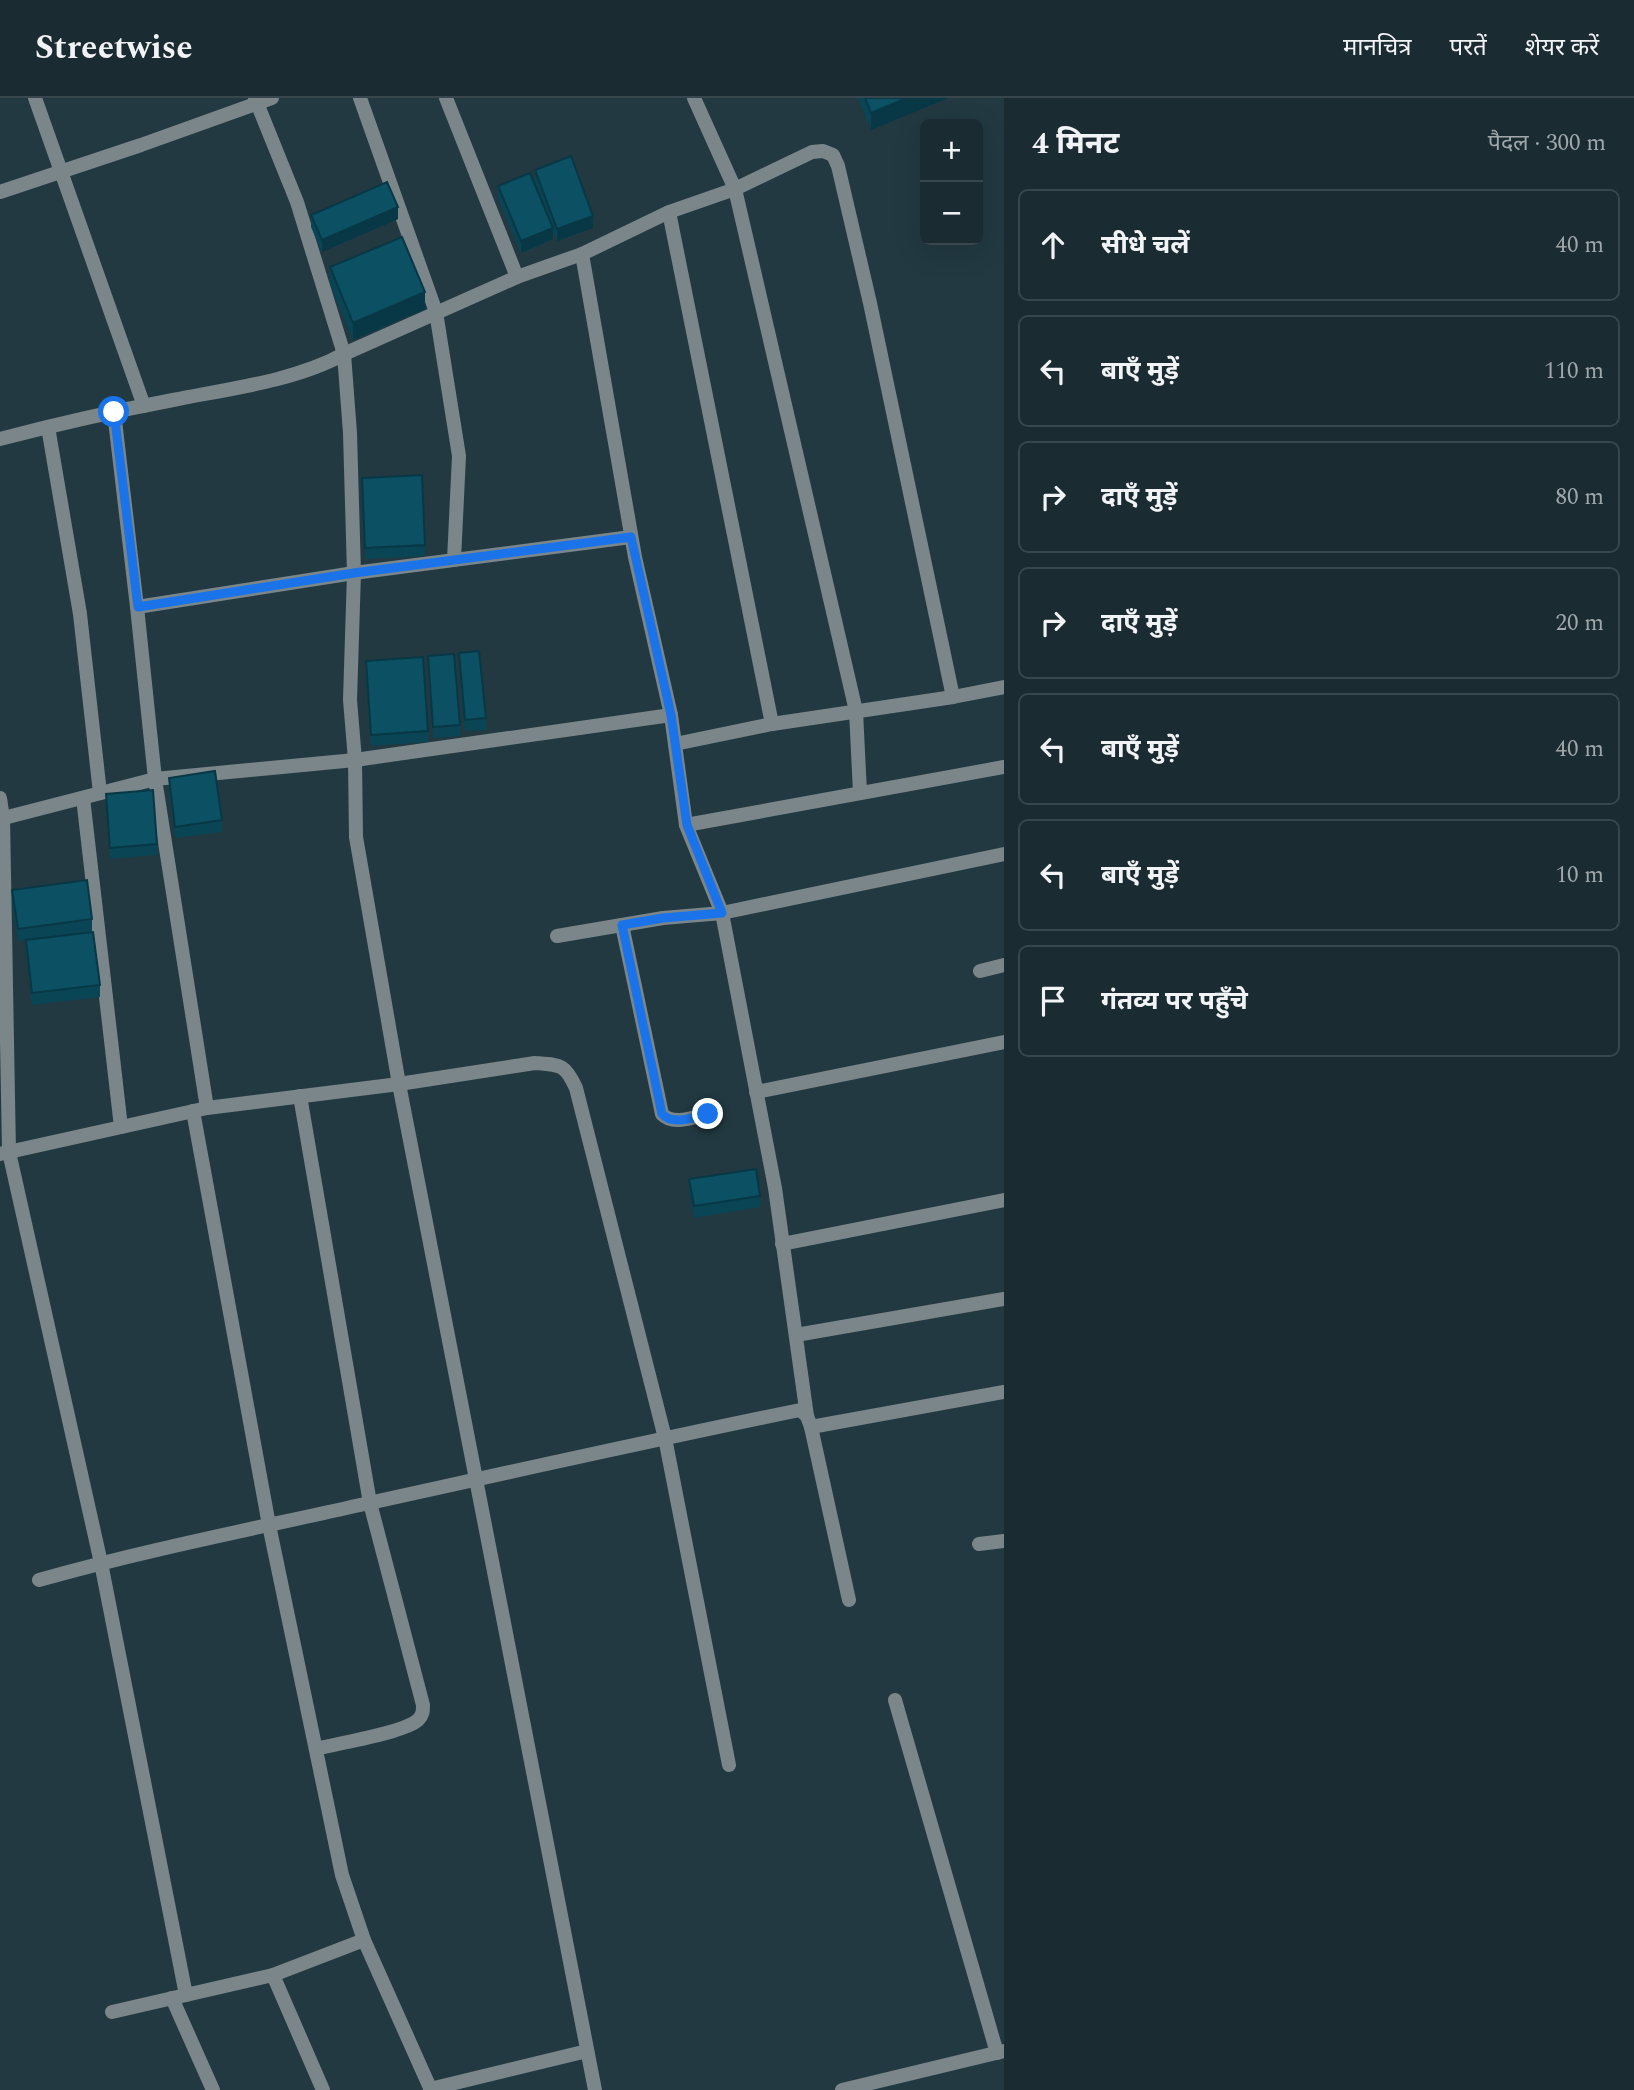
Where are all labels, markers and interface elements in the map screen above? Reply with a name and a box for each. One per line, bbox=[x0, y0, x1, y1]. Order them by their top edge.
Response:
text: Streetwise bbox=[35, 23, 193, 73]
text: मानचित्र bbox=[1343, 30, 1412, 66]
text: परतें bbox=[1450, 30, 1487, 66]
text: शेयर करें bbox=[1525, 30, 1599, 66]
map controls bbox=[920, 119, 983, 245]
button: + bbox=[920, 119, 983, 182]
text: 4 मिनट bbox=[1032, 121, 1119, 167]
text: पैदल · 300 m bbox=[1488, 126, 1606, 161]
button: − bbox=[920, 182, 983, 245]
text: सीधे चलें bbox=[1101, 225, 1189, 265]
icon: ahead bbox=[1034, 226, 1072, 264]
text: 40 m bbox=[1555, 228, 1604, 263]
text: बाएँ मुड़ें bbox=[1101, 351, 1179, 391]
icon: left bbox=[1034, 352, 1072, 390]
text: 110 m bbox=[1544, 354, 1604, 389]
route start bbox=[98, 396, 129, 427]
text: दाएँ मुड़ें bbox=[1101, 477, 1177, 517]
icon: right bbox=[1034, 478, 1072, 516]
text: 80 m bbox=[1555, 480, 1604, 515]
text: दाएँ मुड़ें bbox=[1101, 603, 1177, 643]
icon: right bbox=[1034, 604, 1072, 642]
text: 20 m bbox=[1555, 606, 1604, 641]
text: बाएँ मुड़ें bbox=[1101, 729, 1179, 769]
icon: left bbox=[1034, 730, 1072, 768]
text: 40 m bbox=[1555, 732, 1604, 767]
text: बाएँ मुड़ें bbox=[1101, 855, 1179, 895]
icon: left bbox=[1034, 856, 1072, 894]
text: 10 m bbox=[1555, 858, 1604, 893]
text: गंतव्य पर पहुँचे bbox=[1101, 981, 1248, 1021]
icon: arrive bbox=[1034, 982, 1072, 1020]
route end bbox=[692, 1098, 723, 1129]

